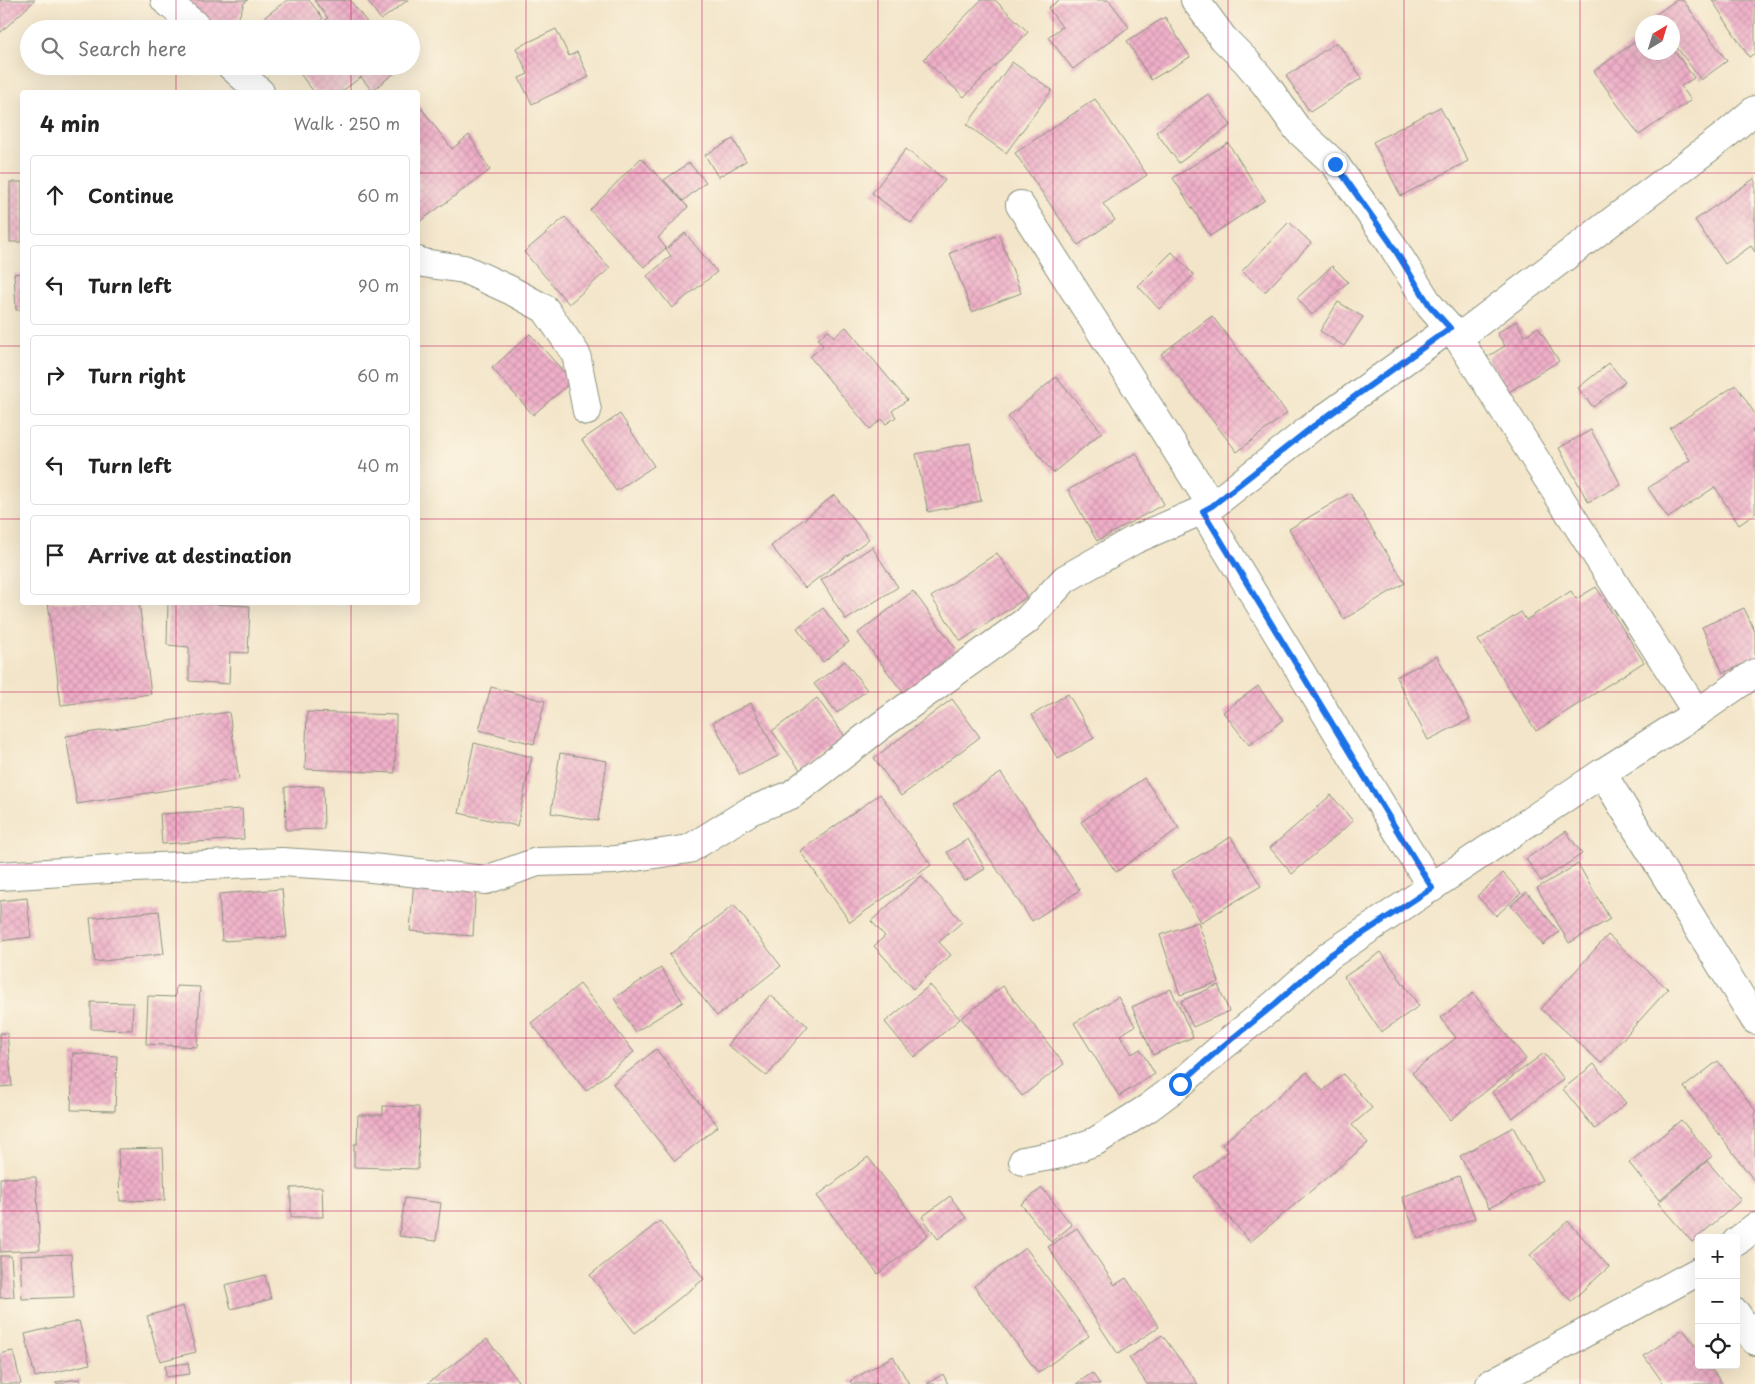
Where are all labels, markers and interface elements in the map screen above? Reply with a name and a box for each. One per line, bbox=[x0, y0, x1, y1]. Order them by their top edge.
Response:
north arrow bbox=[1635, 15, 1680, 60]
search box bbox=[20, 20, 420, 75]
icon: search bbox=[38, 34, 66, 62]
text: Search here bbox=[78, 34, 187, 62]
text: 4 min bbox=[40, 107, 100, 139]
text: Walk · 250 m bbox=[294, 111, 400, 135]
route end bbox=[1324, 153, 1347, 176]
icon: ahead bbox=[41, 181, 69, 209]
text: Continue bbox=[88, 181, 174, 209]
text: 60 m bbox=[357, 183, 399, 207]
icon: left bbox=[41, 271, 69, 299]
text: Turn left bbox=[88, 271, 172, 299]
text: 90 m bbox=[358, 273, 399, 297]
icon: right bbox=[41, 361, 69, 389]
text: Turn right bbox=[88, 361, 186, 389]
text: 60 m bbox=[357, 363, 399, 387]
icon: left bbox=[41, 451, 69, 479]
text: Turn left bbox=[88, 451, 172, 479]
text: 40 m bbox=[357, 453, 399, 477]
icon: arrive bbox=[41, 541, 69, 569]
text: Arrive at destination bbox=[88, 541, 292, 569]
route start bbox=[1169, 1073, 1192, 1096]
map controls bbox=[1695, 1234, 1740, 1369]
button: + bbox=[1695, 1234, 1740, 1279]
button: − bbox=[1695, 1279, 1740, 1324]
button: locate bbox=[1695, 1324, 1740, 1369]

